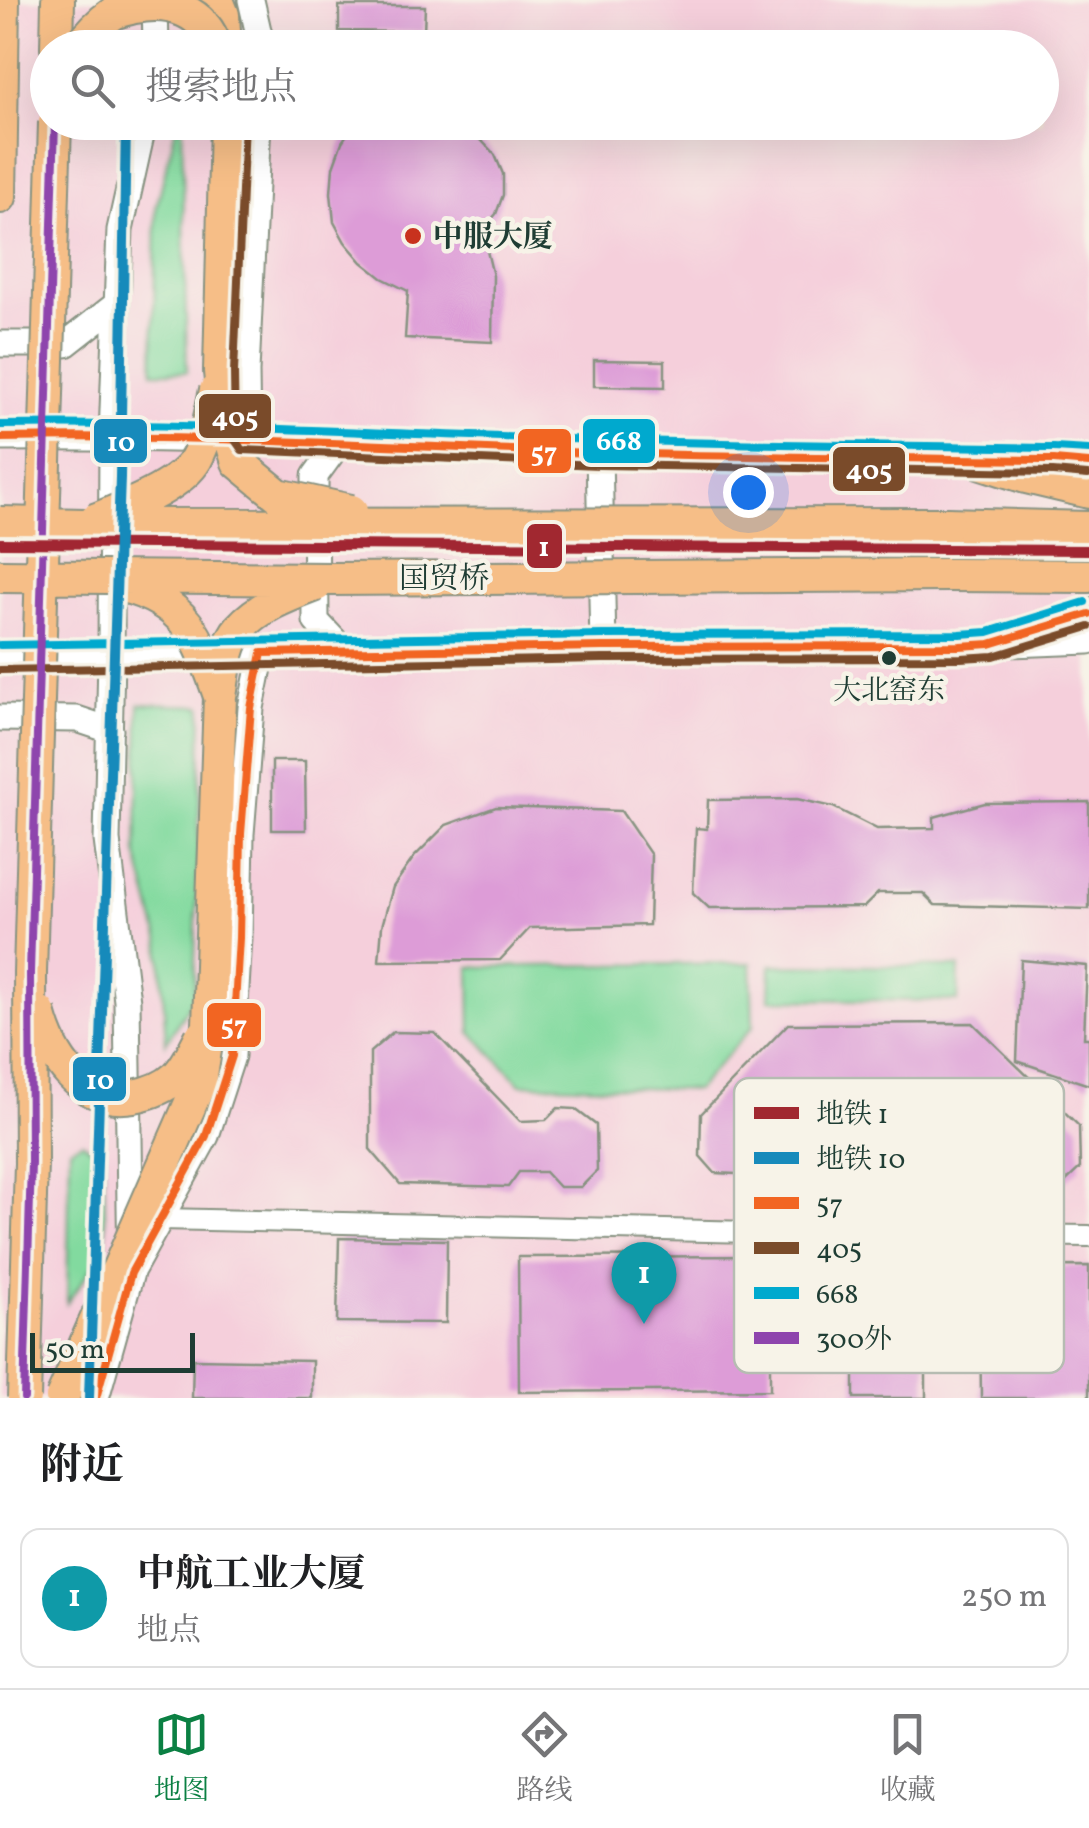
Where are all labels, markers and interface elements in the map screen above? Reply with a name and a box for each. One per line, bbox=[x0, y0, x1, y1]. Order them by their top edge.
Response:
search box bbox=[30, 30, 1059, 140]
icon: search bbox=[65, 58, 120, 113]
text: 搜索地点 bbox=[145, 63, 297, 116]
place label: 中服大厦 bbox=[433, 217, 553, 259]
marker: 中服大厦 bbox=[402, 225, 424, 247]
line badge: 405 bbox=[197, 392, 273, 440]
text: 405 bbox=[212, 399, 259, 438]
line badge: 10 bbox=[92, 417, 149, 465]
line badge: 668 bbox=[581, 417, 657, 465]
text: 668 bbox=[596, 423, 642, 462]
text: 10 bbox=[107, 424, 135, 463]
line badge: 57 bbox=[516, 427, 573, 475]
text: 57 bbox=[531, 434, 557, 473]
line badge: 405 bbox=[831, 445, 907, 493]
text: 405 bbox=[846, 452, 893, 491]
your location bbox=[723, 467, 774, 518]
line badge: 1 bbox=[525, 522, 564, 570]
text: 1 bbox=[538, 529, 550, 568]
street label: 国贸桥 bbox=[399, 559, 489, 601]
marker: 大北窑东 bbox=[879, 648, 899, 668]
place label: 大北窑东 bbox=[833, 672, 945, 711]
line badge: 57 bbox=[205, 1001, 263, 1049]
text: 57 bbox=[221, 1007, 247, 1046]
line badge: 10 bbox=[71, 1055, 128, 1103]
text: 10 bbox=[86, 1062, 114, 1101]
legend bbox=[734, 1078, 1064, 1373]
text: 地铁 1 bbox=[816, 1096, 888, 1135]
text: 地铁 10 bbox=[816, 1141, 905, 1180]
text: 57 bbox=[816, 1186, 843, 1225]
text: 405 bbox=[816, 1231, 862, 1270]
pin: 1 bbox=[612, 1242, 676, 1324]
text: 668 bbox=[816, 1276, 859, 1315]
text: 300外 bbox=[816, 1321, 892, 1360]
scale bar bbox=[30, 1328, 195, 1372]
text: 50 m bbox=[45, 1331, 105, 1370]
text: 附近 bbox=[40, 1438, 124, 1497]
text: 中航工业大厦 bbox=[137, 1550, 365, 1603]
text: 1 bbox=[68, 1576, 81, 1620]
text: 250 m bbox=[961, 1576, 1047, 1620]
text: 地点 bbox=[137, 1610, 201, 1654]
tab: 地图 bbox=[153, 1707, 210, 1811]
tab: 路线 bbox=[516, 1707, 573, 1811]
tab: 收藏 bbox=[879, 1707, 936, 1811]

